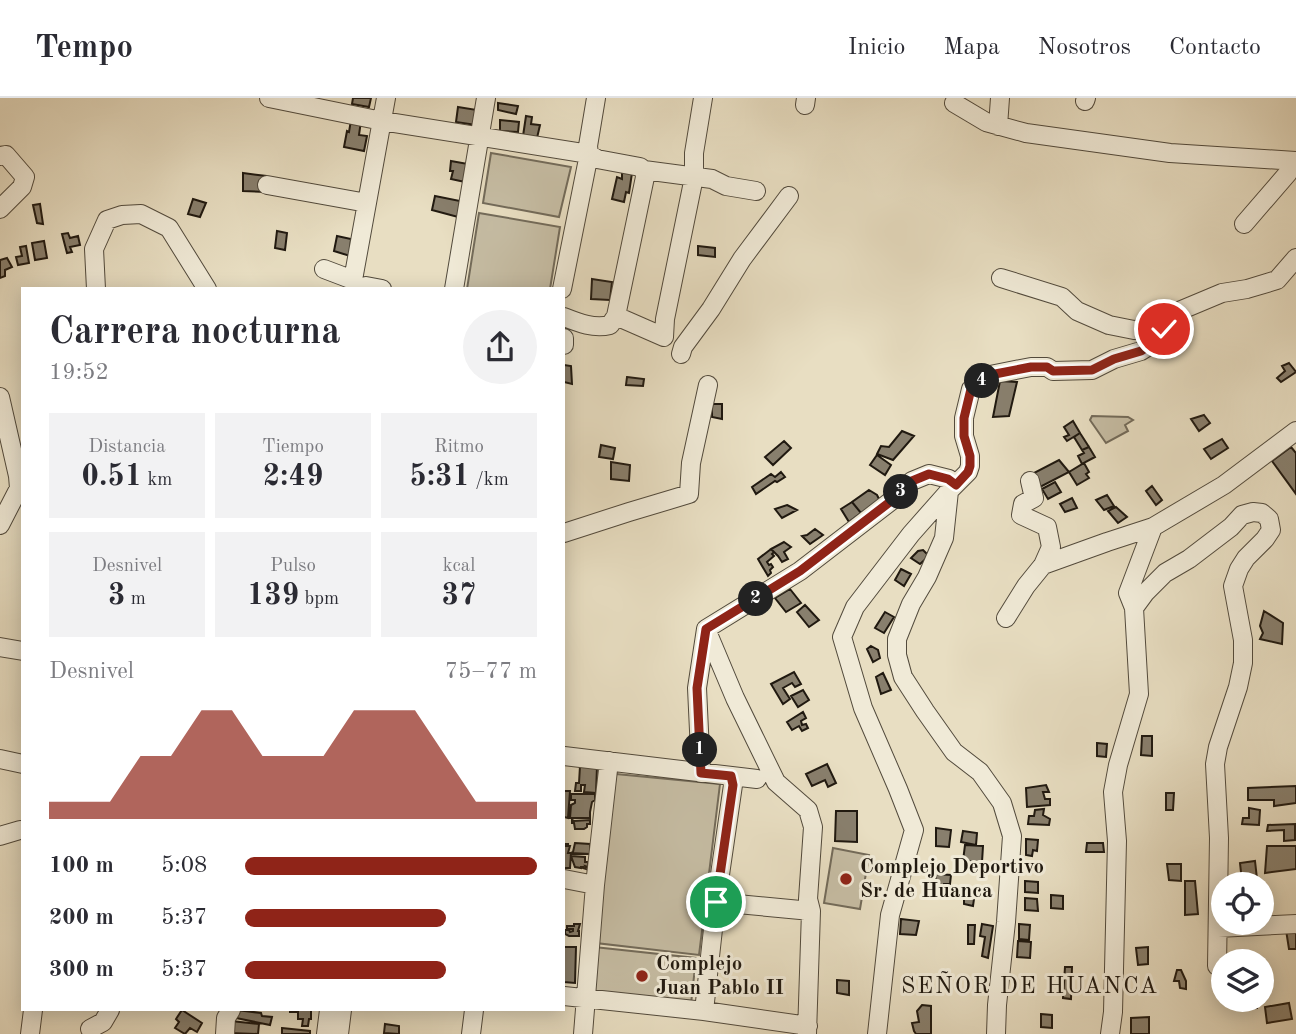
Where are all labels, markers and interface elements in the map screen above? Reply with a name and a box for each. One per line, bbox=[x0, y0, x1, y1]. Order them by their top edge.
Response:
text: Tempo bbox=[35, 32, 133, 65]
text: Inicio bbox=[848, 36, 906, 60]
text: Mapa bbox=[944, 36, 1000, 60]
text: Nosotros bbox=[1038, 36, 1131, 60]
text: Contacto bbox=[1169, 36, 1261, 60]
pin bbox=[1134, 299, 1194, 359]
button: share bbox=[463, 310, 537, 384]
icon: check bbox=[1145, 310, 1183, 348]
text: Carrera nocturna bbox=[49, 314, 340, 352]
text: 19:52 bbox=[49, 361, 109, 384]
pin: 4 bbox=[964, 364, 1000, 398]
text: 4 bbox=[976, 371, 987, 390]
text: Distancia bbox=[88, 438, 166, 457]
text: Tiempo bbox=[262, 438, 324, 457]
text: Ritmo bbox=[434, 438, 484, 457]
text: 0.51 bbox=[82, 462, 142, 492]
text: 2:49 bbox=[263, 462, 323, 492]
text: 5:31 bbox=[409, 462, 470, 492]
text: km bbox=[142, 471, 172, 490]
text: /km bbox=[470, 471, 509, 490]
pin: 3 bbox=[884, 474, 918, 510]
text: 3 bbox=[895, 482, 906, 501]
text: Desnivel bbox=[92, 557, 162, 576]
text: Pulso bbox=[270, 557, 316, 576]
text: kcal bbox=[443, 557, 475, 576]
text: 3 bbox=[108, 581, 126, 611]
text: 139 bbox=[247, 581, 299, 611]
text: 37 bbox=[442, 581, 476, 611]
pin: 2 bbox=[738, 582, 774, 616]
text: 2 bbox=[750, 589, 761, 608]
text: m bbox=[126, 590, 146, 609]
text: bpm bbox=[299, 590, 339, 609]
text: Desnivel bbox=[49, 660, 134, 683]
text: 75–77 m bbox=[445, 660, 537, 683]
pin: 1 bbox=[682, 732, 718, 768]
text: 1 bbox=[694, 740, 705, 759]
text: 100 m bbox=[49, 854, 114, 877]
text: 5:08 bbox=[161, 854, 207, 877]
place label: Complejo Deportivo Sr. de Huanca bbox=[860, 857, 1044, 902]
marker: Complejo Deportivo Sr. de Huanca bbox=[838, 871, 854, 887]
pin bbox=[686, 872, 746, 932]
map controls bbox=[1211, 872, 1274, 1012]
button: locate bbox=[1211, 872, 1274, 935]
icon: arrive bbox=[697, 883, 735, 921]
text: 200 m bbox=[49, 906, 114, 929]
text: 5:37 bbox=[161, 906, 207, 929]
button: layers bbox=[1211, 949, 1274, 1012]
place label: Complejo Juan Pablo II bbox=[656, 954, 784, 999]
text: 300 m bbox=[49, 958, 114, 981]
text: 5:37 bbox=[161, 958, 207, 981]
marker: Complejo Juan Pablo II bbox=[634, 968, 650, 984]
district label: SEÑOR DE HUANCA bbox=[901, 970, 1159, 998]

